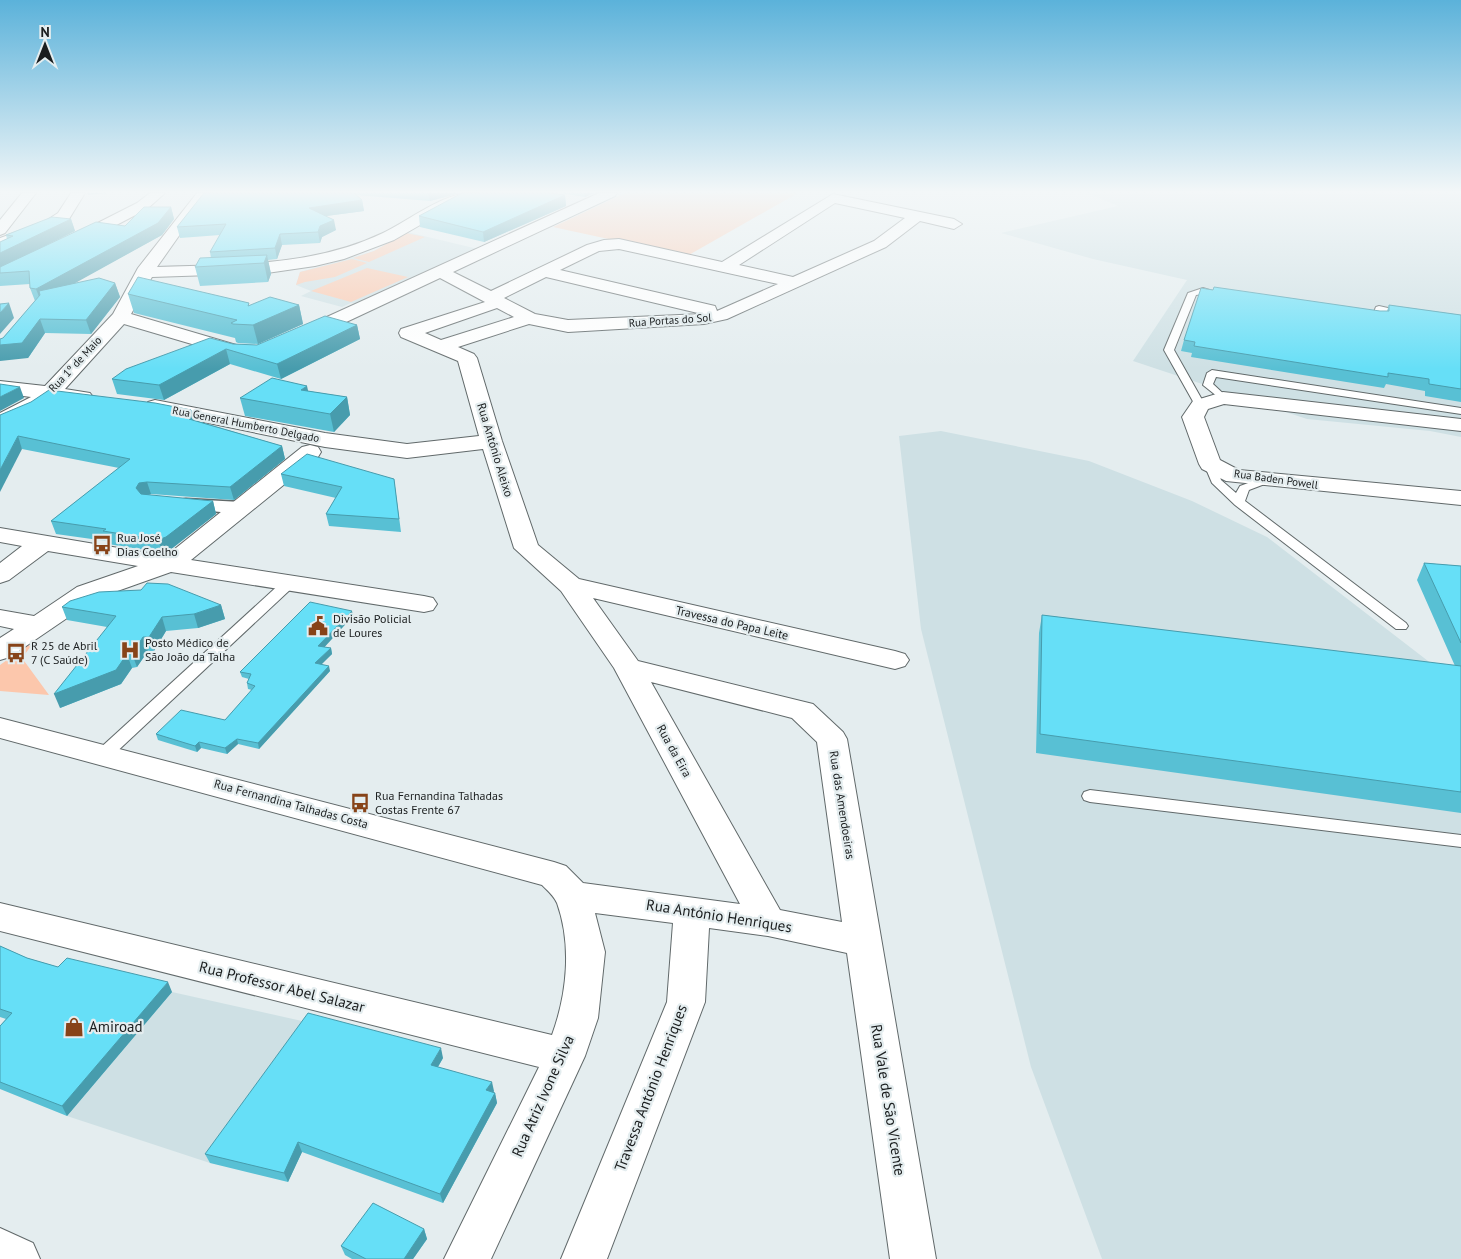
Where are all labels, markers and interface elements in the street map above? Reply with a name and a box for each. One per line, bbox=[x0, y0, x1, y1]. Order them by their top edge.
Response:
north arrow bbox=[20, 20, 70, 70]
text: N bbox=[40, 23, 50, 41]
street label: Rua Portas do Sol bbox=[628, 310, 713, 330]
street label: Rua 1º de Maio bbox=[45, 333, 105, 395]
street label: Rua António Aleixo bbox=[474, 401, 517, 499]
street label: Rua General Humberto Delgado bbox=[171, 403, 321, 445]
street label: Rua Baden Powell bbox=[1233, 466, 1320, 492]
place label: Rua José Dias Coelho bbox=[117, 530, 178, 559]
bus stop icon: Rua José Dias Coelho bbox=[91, 534, 113, 556]
street label: Travessa do Papa Leite bbox=[674, 602, 790, 643]
place label: Divisão Policial de Loures bbox=[333, 611, 412, 640]
public building icon: Divisão Policial de Loures bbox=[307, 615, 329, 637]
place label: Posto Médico de São João da Talha bbox=[145, 635, 235, 664]
place label: R 25 de Abril 7 (C Saúde) bbox=[31, 638, 98, 667]
hospital icon: Posto Médico de São João da Talha bbox=[119, 639, 141, 661]
bus stop icon: R 25 de Abril 7 (C Saúde) bbox=[5, 642, 27, 664]
street label: Rua da Eira bbox=[654, 722, 695, 780]
street label: Rua das Amendoeiras bbox=[827, 750, 858, 860]
street label: Rua Fernandina Talhadas Costa bbox=[212, 776, 370, 831]
place label: Rua Fernandina Talhadas Costas Frente 67 bbox=[375, 788, 503, 817]
bus stop icon: Rua Fernandina Talhadas Costas Frente 67 bbox=[349, 792, 371, 814]
street label: Rua António Henriques bbox=[645, 895, 793, 936]
street label: Rua Professor Abel Salazar bbox=[197, 957, 367, 1016]
street label: Travessa António Henriques bbox=[610, 1002, 691, 1174]
shop icon: Amiroad bbox=[63, 1016, 85, 1038]
place label: Amiroad bbox=[89, 1017, 143, 1036]
street label: Rua Vale de São Vicente bbox=[867, 1023, 910, 1177]
street label: Rua Atriz Ivone Silva bbox=[507, 1032, 578, 1160]

